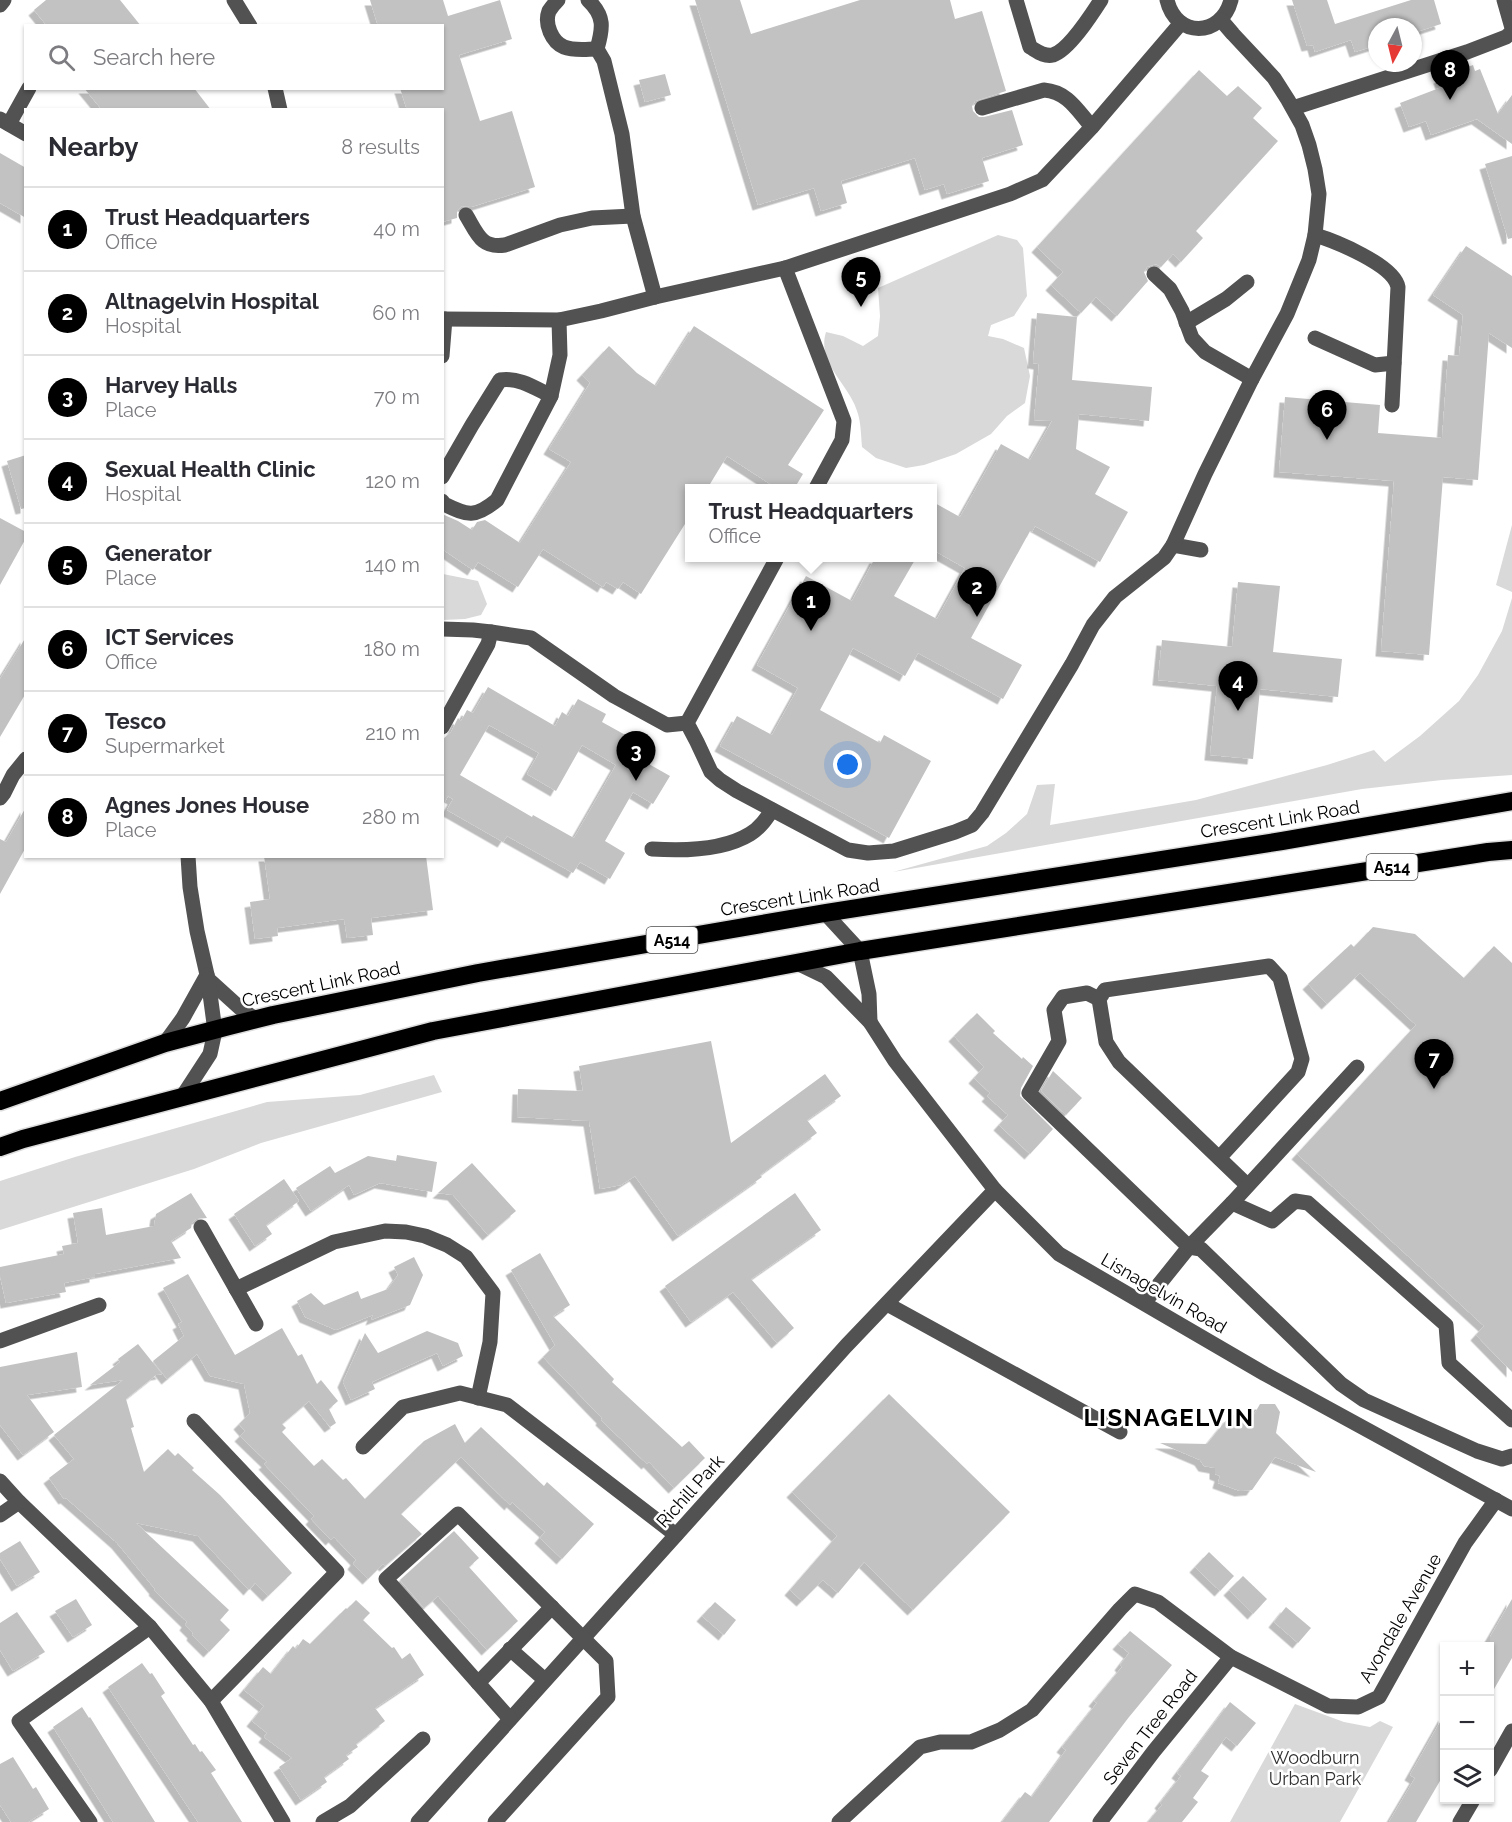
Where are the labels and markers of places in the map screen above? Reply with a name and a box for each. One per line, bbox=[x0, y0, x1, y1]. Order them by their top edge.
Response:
pin: 8 bbox=[1430, 51, 1470, 100]
pin: 5 bbox=[842, 258, 880, 307]
pin: 6 bbox=[1308, 390, 1346, 440]
pin: 2 bbox=[958, 568, 996, 617]
pin: 1 bbox=[792, 582, 830, 631]
pin: 4 bbox=[1218, 662, 1258, 711]
pin: 3 bbox=[616, 732, 656, 781]
pin: 7 bbox=[1414, 1040, 1454, 1089]

